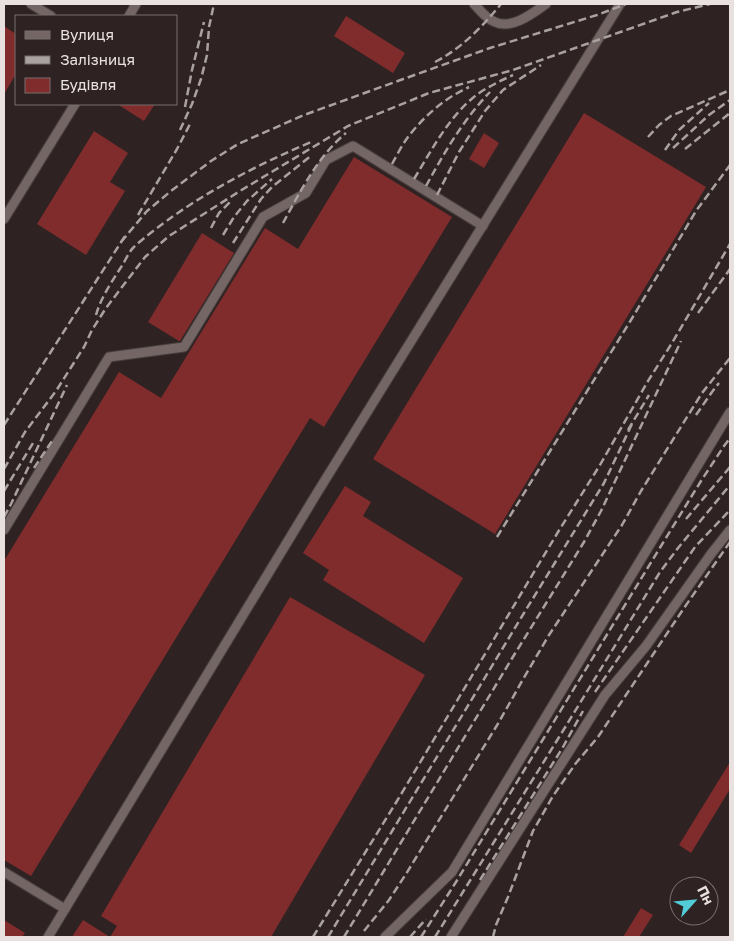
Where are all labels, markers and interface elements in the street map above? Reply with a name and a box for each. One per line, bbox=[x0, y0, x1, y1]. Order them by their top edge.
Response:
legend bbox=[15, 15, 178, 105]
text: Вулиця bbox=[60, 25, 114, 43]
text: Залізниця bbox=[60, 50, 135, 68]
text: Будівля bbox=[60, 75, 116, 93]
north arrow bbox=[669, 876, 719, 926]
text: Пн bbox=[694, 883, 718, 907]

